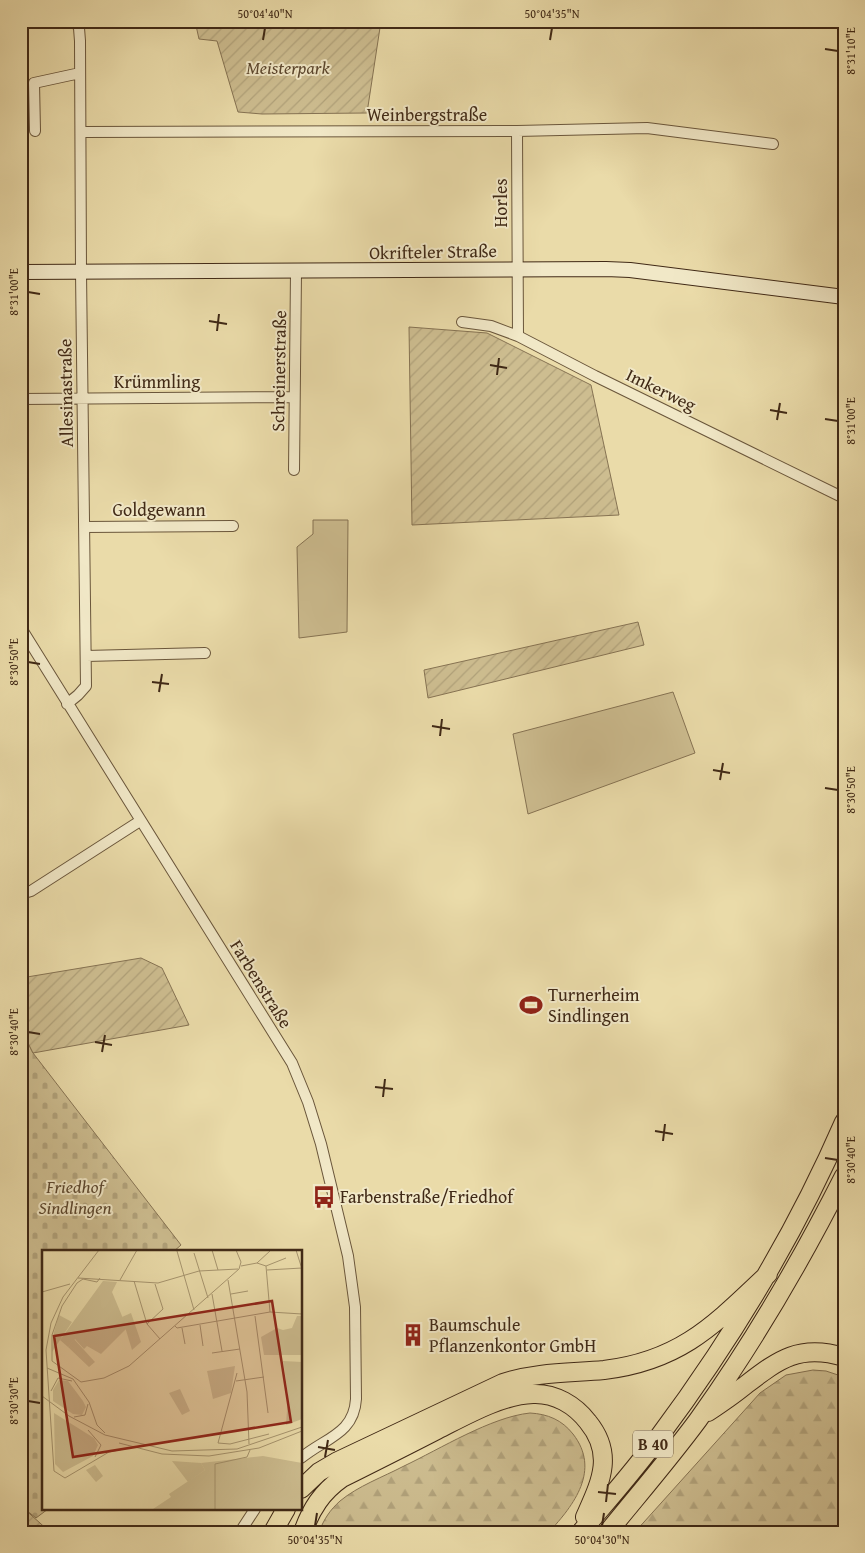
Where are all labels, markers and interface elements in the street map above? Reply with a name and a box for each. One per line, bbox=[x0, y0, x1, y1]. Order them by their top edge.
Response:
text: 50°04'40"N bbox=[237, 5, 293, 22]
text: 50°04'35"N bbox=[524, 5, 580, 22]
text: 8°31'10"E bbox=[842, 27, 859, 75]
park label: Meisterpark bbox=[246, 54, 330, 81]
street label: Weinbergstraße bbox=[367, 101, 487, 128]
street label: Horles bbox=[487, 178, 514, 228]
street label: Okrifteler Straße bbox=[369, 237, 497, 266]
text: 8°31'00"E bbox=[5, 268, 22, 316]
street label: Schreinerstraße bbox=[264, 310, 293, 432]
street label: Allesinastraße bbox=[51, 339, 80, 448]
street label: Imkerweg bbox=[622, 361, 701, 418]
street label: Krümmling bbox=[114, 368, 200, 395]
text: 8°31'00"E bbox=[842, 397, 859, 445]
street label: Goldgewann bbox=[112, 496, 206, 523]
text: 8°30'50"E bbox=[5, 638, 22, 686]
text: 8°30'50"E bbox=[842, 766, 859, 814]
street label: Farbenstraße bbox=[223, 934, 299, 1033]
place label: Turnerheim Sindlingen bbox=[548, 981, 640, 1029]
sports icon: Turnerheim Sindlingen bbox=[518, 992, 544, 1018]
text: 8°30'40"E bbox=[5, 1008, 22, 1056]
text: 8°30'40"E bbox=[842, 1136, 859, 1184]
park label: Friedhof Sindlingen bbox=[38, 1173, 112, 1221]
place label: Farbenstraße/Friedhof bbox=[340, 1183, 515, 1210]
bus stop icon: Farbenstraße/Friedhof bbox=[311, 1184, 337, 1210]
inset map bbox=[42, 1250, 302, 1510]
place label: Baumschule Pflanzenkontor GmbH bbox=[429, 1311, 596, 1359]
building icon: Baumschule Pflanzenkontor GmbH bbox=[400, 1322, 426, 1348]
text: 8°30'30"E bbox=[5, 1377, 22, 1425]
road number: B 40 bbox=[633, 1430, 673, 1458]
text: 50°04'35"N bbox=[287, 1531, 343, 1548]
text: 50°04'30"N bbox=[574, 1531, 630, 1548]

